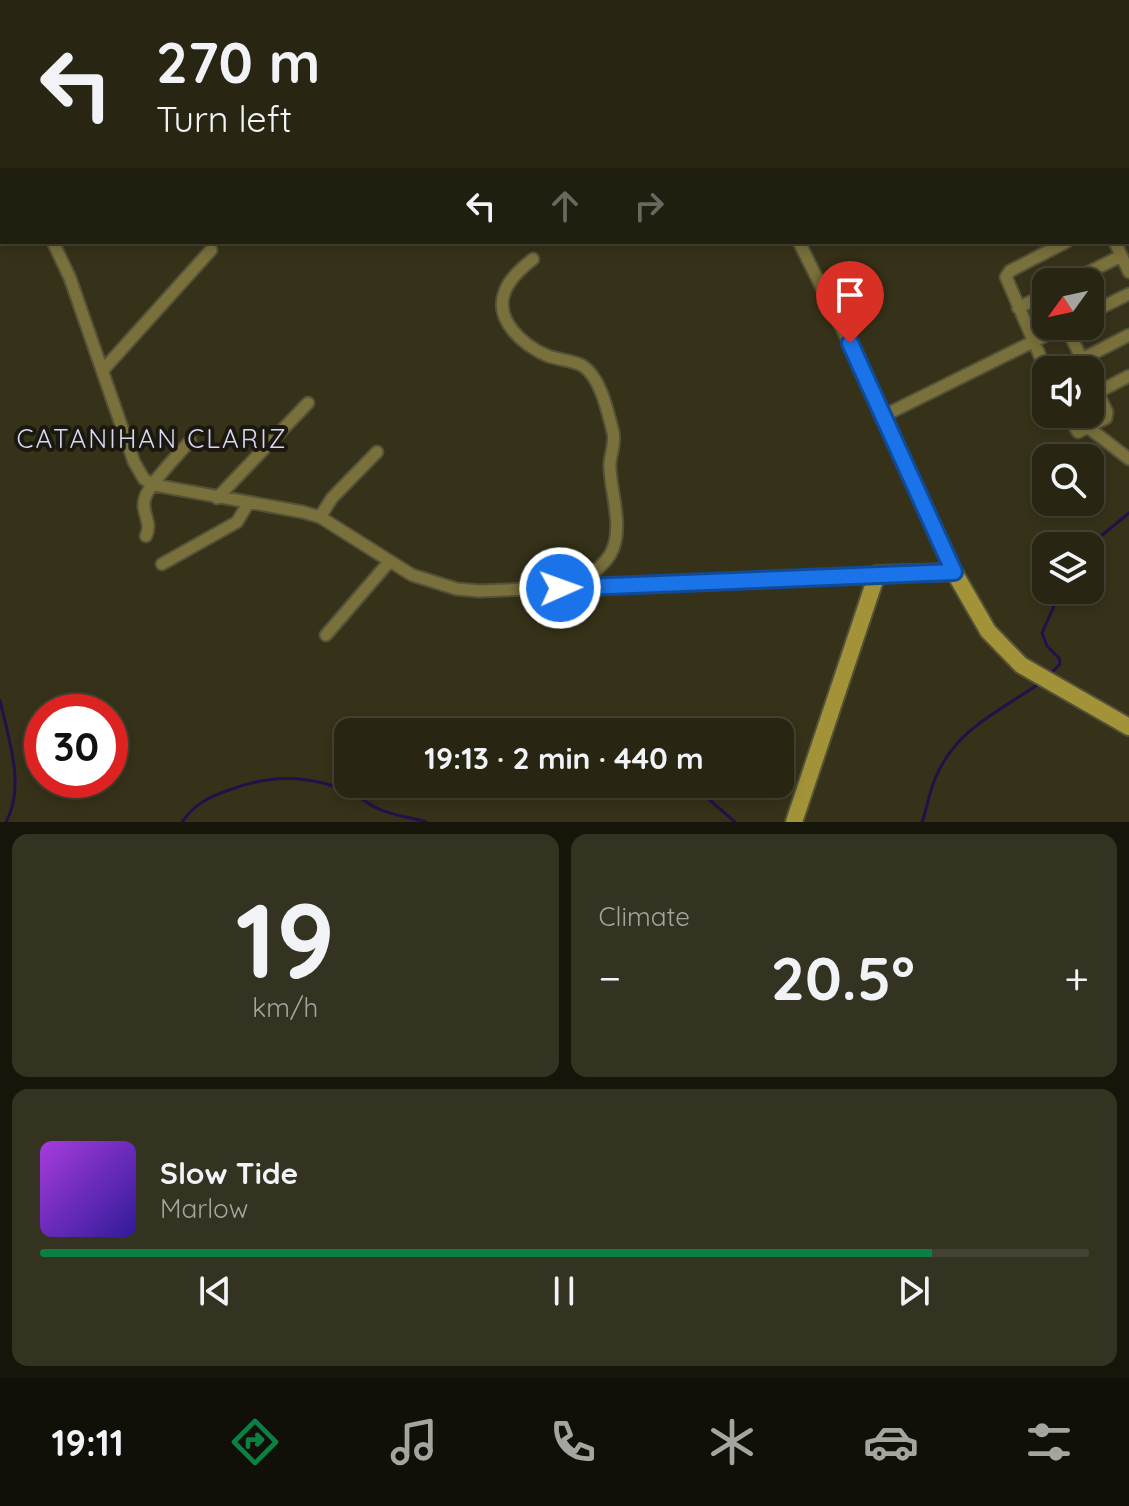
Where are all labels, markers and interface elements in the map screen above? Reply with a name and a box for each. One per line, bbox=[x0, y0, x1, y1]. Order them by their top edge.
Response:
text: 270 m bbox=[156, 27, 320, 97]
icon: left bbox=[24, 32, 128, 136]
text: Turn left bbox=[156, 96, 292, 141]
icon: left bbox=[459, 184, 503, 228]
icon: ahead bbox=[543, 184, 587, 228]
icon: right bbox=[627, 184, 671, 228]
pin bbox=[816, 261, 884, 343]
north arrow bbox=[1032, 268, 1104, 340]
map controls bbox=[1032, 268, 1104, 604]
icon: arrive bbox=[828, 273, 872, 317]
button: sound bbox=[1032, 356, 1104, 428]
district label: CATANIHAN CLARIZ bbox=[16, 422, 288, 455]
button: search bbox=[1032, 444, 1104, 516]
button: layers bbox=[1032, 532, 1104, 604]
position arrow bbox=[518, 546, 602, 630]
speed limit sign: 30 bbox=[24, 694, 128, 798]
text: 19:13 · 2 min · 440 m bbox=[424, 739, 704, 777]
text: 19 bbox=[235, 874, 335, 1004]
text: Climate bbox=[599, 900, 690, 933]
text: 20.5° bbox=[771, 940, 915, 1015]
text: − bbox=[599, 950, 621, 1005]
text: + bbox=[1064, 950, 1089, 1005]
text: km/h bbox=[252, 991, 318, 1024]
text: Slow Tide bbox=[160, 1154, 298, 1192]
text: Marlow bbox=[160, 1192, 248, 1225]
icon: previous bbox=[193, 1269, 237, 1313]
icon: pause bbox=[542, 1269, 586, 1313]
icon: next bbox=[892, 1269, 936, 1313]
icon: directions bbox=[227, 1414, 283, 1470]
icon: music bbox=[386, 1414, 442, 1470]
icon: phone bbox=[545, 1414, 601, 1470]
icon: climate bbox=[704, 1414, 760, 1470]
icon: car bbox=[863, 1414, 919, 1470]
icon: filters bbox=[1021, 1414, 1077, 1470]
text: 19:11 bbox=[51, 1420, 124, 1465]

